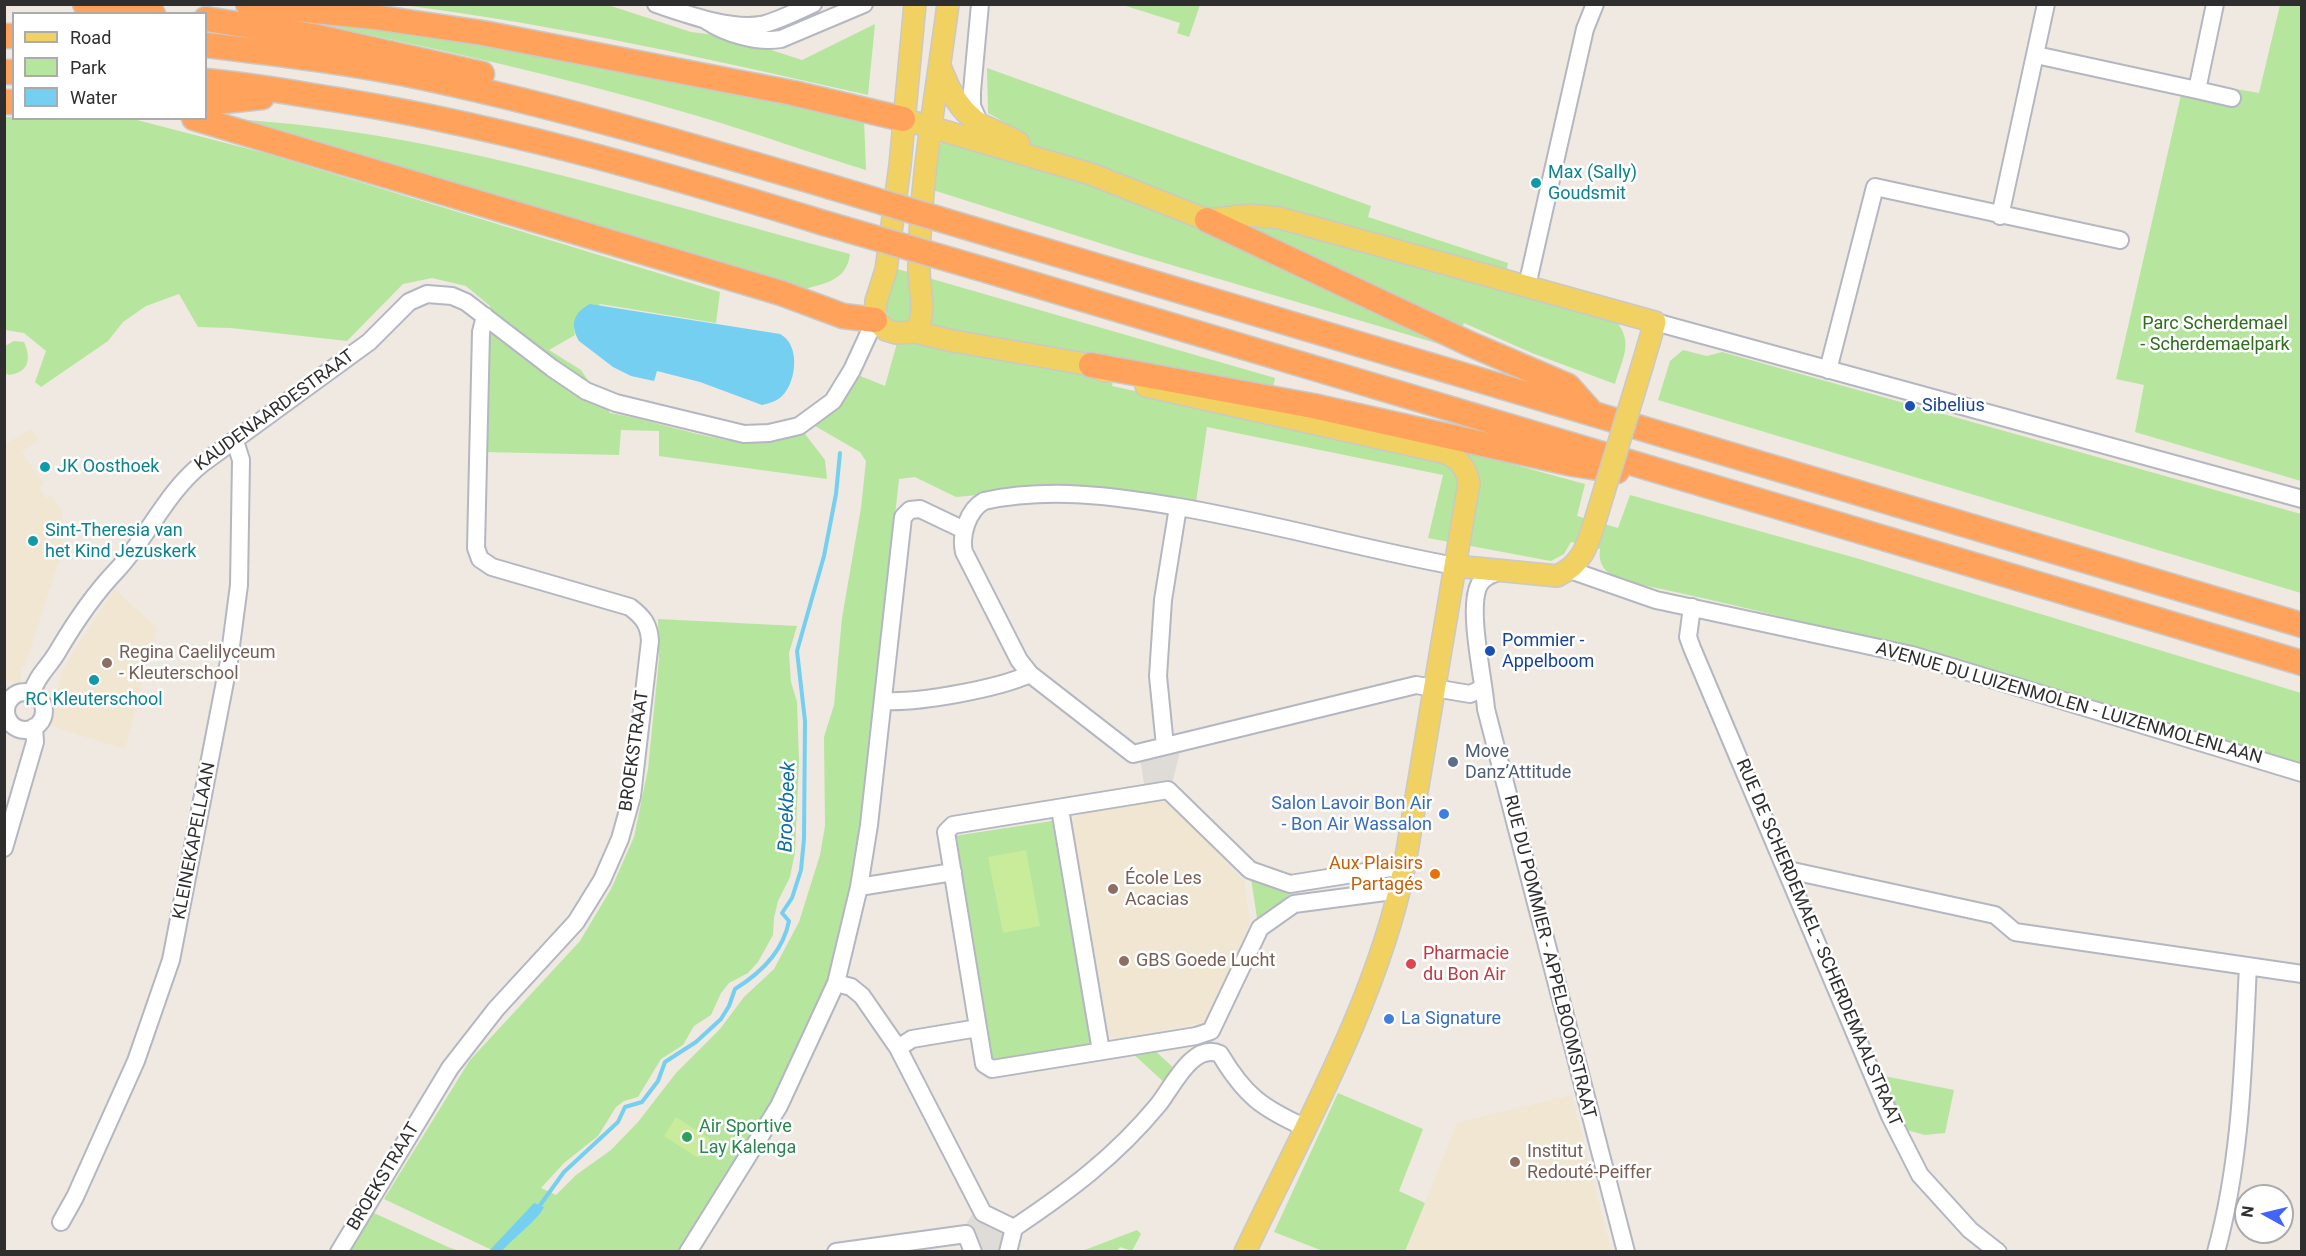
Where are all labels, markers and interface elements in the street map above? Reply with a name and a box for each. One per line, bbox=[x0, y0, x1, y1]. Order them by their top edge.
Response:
legend bbox=[12, 12, 207, 120]
text: Road bbox=[70, 27, 111, 48]
text: Park bbox=[70, 57, 106, 78]
text: Water bbox=[70, 87, 117, 108]
place label: Max (Sally) Goudsmit bbox=[1548, 162, 1637, 204]
marker: Max (Sally) Goudsmit bbox=[1529, 176, 1543, 190]
park label: Parc Scherdemael - Scherdemaelpark bbox=[2140, 313, 2290, 356]
street label: KAUDENAARDESTRAAT bbox=[191, 346, 359, 476]
place label: Sibelius bbox=[1922, 395, 1985, 417]
marker: Sibelius bbox=[1903, 399, 1917, 413]
place label: JK Oosthoek bbox=[57, 456, 159, 478]
marker: JK Oosthoek bbox=[38, 460, 52, 474]
place label: Sint-Theresia van het Kind Jezuskerk bbox=[45, 520, 196, 562]
marker: Sint-Theresia van het Kind Jezuskerk bbox=[26, 534, 40, 548]
place label: Pommier - Appelboom bbox=[1502, 630, 1594, 672]
street label: AVENUE DU LUIZENMOLEN - LUIZENMOLENLAAN bbox=[1873, 638, 2265, 770]
place label: Regina Caelilyceum - Kleuterschool bbox=[119, 642, 276, 684]
marker: Pommier - Appelboom bbox=[1483, 644, 1497, 658]
marker: Regina Caelilyceum - Kleuterschool bbox=[100, 656, 114, 670]
marker: RC Kleuterschool bbox=[87, 673, 101, 687]
place label: RC Kleuterschool bbox=[25, 689, 163, 711]
street label: BROEKSTRAAT bbox=[616, 689, 654, 813]
place label: Move Danz’Attitude bbox=[1465, 741, 1571, 783]
marker: Move Danz’Attitude bbox=[1446, 755, 1460, 769]
street label: RUE DE SCHERDEMAEL - SCHERDEMAALSTRAAT bbox=[1730, 756, 1906, 1130]
street label: KLEINEKAPELLAAN bbox=[169, 761, 221, 921]
water label: Broekbeek bbox=[774, 761, 802, 853]
place label: Salon Lavoir Bon Air - Bon Air Wassalon bbox=[1271, 793, 1432, 836]
street label: RUE DU POMMIER - APPELBOOMSTRAAT bbox=[1498, 793, 1600, 1121]
marker: Salon Lavoir Bon Air - Bon Air Wassalon bbox=[1437, 807, 1451, 821]
place label: Aux Plaisirs Partagés bbox=[1329, 853, 1423, 896]
marker: Aux Plaisirs Partagés bbox=[1428, 867, 1442, 881]
place label: École Les Acacias bbox=[1125, 868, 1202, 910]
marker: École Les Acacias bbox=[1106, 882, 1120, 896]
place label: Pharmacie du Bon Air bbox=[1423, 943, 1509, 986]
place label: GBS Goede Lucht bbox=[1136, 950, 1275, 972]
marker: GBS Goede Lucht bbox=[1117, 954, 1131, 968]
marker: Pharmacie du Bon Air bbox=[1404, 957, 1418, 971]
place label: La Signature bbox=[1401, 1008, 1501, 1030]
marker: La Signature bbox=[1382, 1012, 1396, 1026]
place label: Air Sportive Lay Kalenga bbox=[699, 1116, 796, 1158]
street label: BROEKSTRAAT bbox=[343, 1119, 425, 1235]
marker: Air Sportive Lay Kalenga bbox=[680, 1130, 694, 1144]
place label: Institut Redouté-Peiffer bbox=[1527, 1141, 1651, 1184]
marker: Institut Redouté-Peiffer bbox=[1508, 1155, 1522, 1169]
north arrow bbox=[2234, 1184, 2294, 1244]
text: N bbox=[2237, 1205, 2258, 1219]

